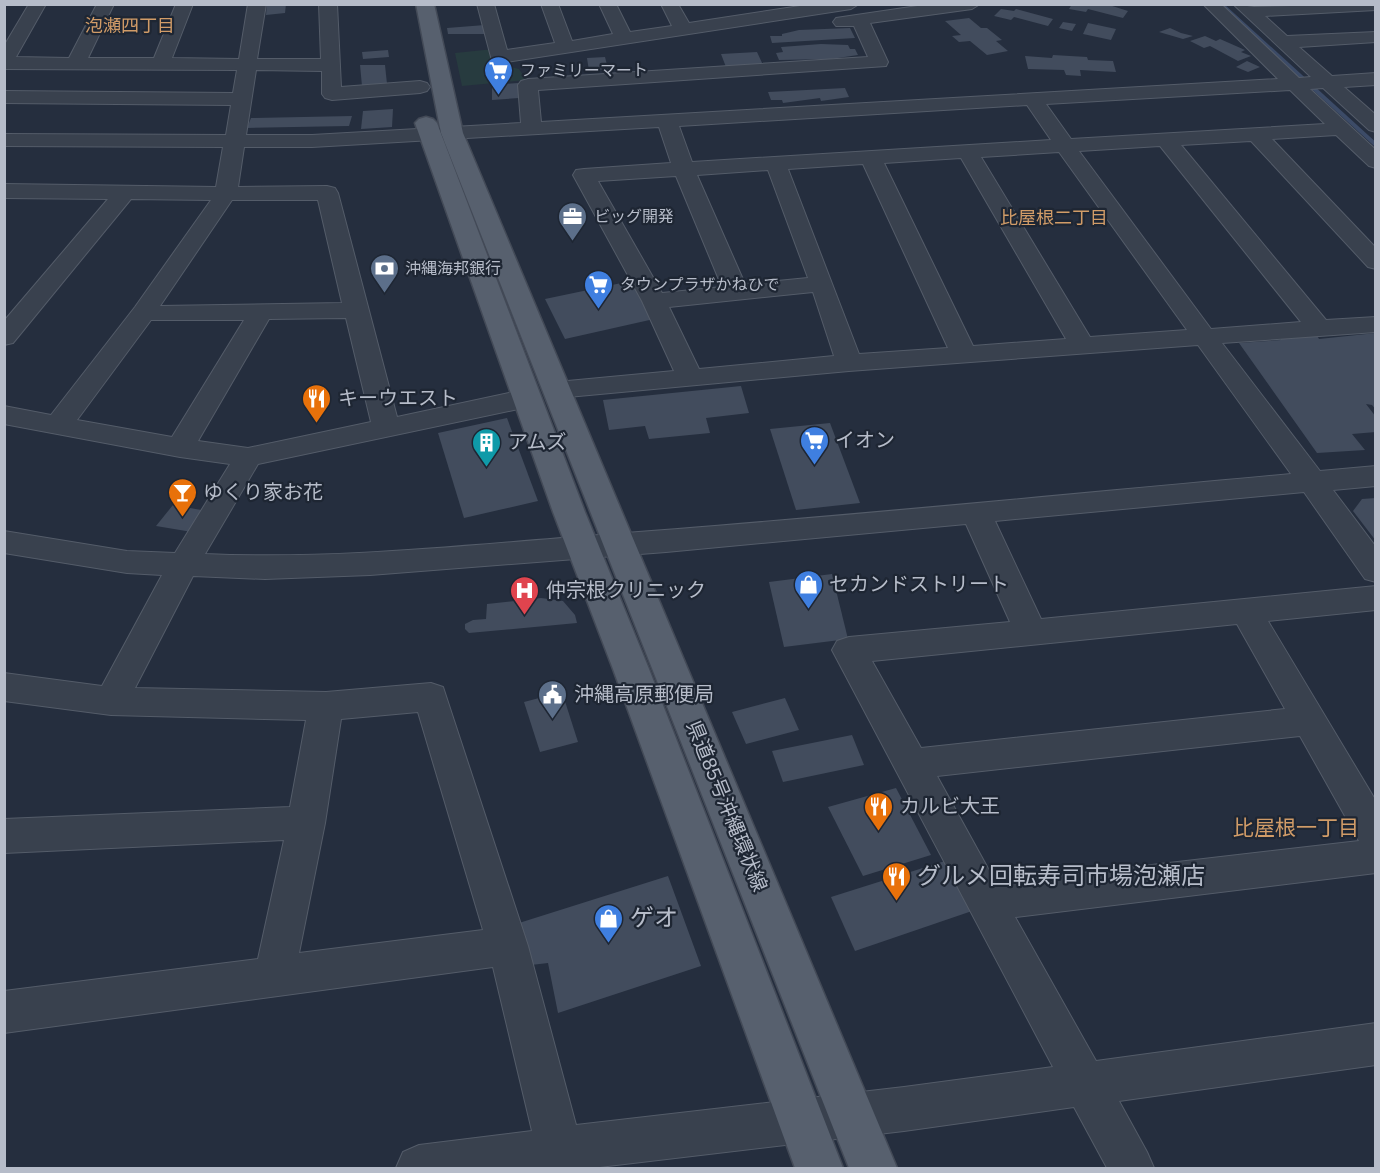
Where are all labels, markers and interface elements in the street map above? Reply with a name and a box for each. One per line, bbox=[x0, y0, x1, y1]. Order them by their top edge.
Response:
district label: 泡瀬四丁目 bbox=[85, 16, 175, 36]
supermarket icon: ファミリーマート bbox=[483, 54, 515, 96]
place label: ファミリーマート bbox=[520, 62, 648, 79]
office icon: ビッグ開発 bbox=[557, 200, 589, 242]
place label: ビッグ開発 bbox=[594, 208, 674, 225]
district label: 比屋根二丁目 bbox=[1000, 208, 1108, 228]
bank icon: 沖縄海邦銀行 bbox=[368, 252, 400, 294]
place label: 沖縄海邦銀行 bbox=[405, 260, 501, 277]
supermarket icon: タウンプラザかねひで bbox=[583, 268, 615, 310]
place label: タウンプラザかねひで bbox=[620, 276, 780, 293]
restaurant icon: キーウエスト bbox=[301, 382, 333, 424]
place label: キーウエスト bbox=[338, 387, 458, 409]
supermarket icon: イオン bbox=[798, 424, 830, 466]
building icon: アムズ bbox=[471, 426, 503, 468]
place label: イオン bbox=[835, 429, 895, 451]
place label: アムズ bbox=[508, 431, 567, 453]
bar icon: ゆくり家お花 bbox=[166, 476, 198, 518]
place label: ゆくり家お花 bbox=[203, 481, 323, 503]
shop icon: セカンドストリート bbox=[792, 568, 824, 610]
place label: セカンドストリート bbox=[829, 573, 1009, 595]
hospital icon: 仲宗根クリニック bbox=[509, 574, 541, 616]
place label: 仲宗根クリニック bbox=[546, 579, 706, 601]
public building icon: 沖縄高原郵便局 bbox=[537, 678, 569, 720]
place label: 沖縄高原郵便局 bbox=[574, 683, 714, 705]
street label: 県道85号沖縄環状線 bbox=[683, 717, 771, 895]
restaurant icon: カルビ大王 bbox=[863, 790, 895, 832]
place label: カルビ大王 bbox=[900, 795, 1000, 817]
district label: 比屋根一丁目 bbox=[1233, 816, 1359, 839]
restaurant icon: グルメ回転寿司市場泡瀬店 bbox=[880, 860, 912, 902]
place label: グルメ回転寿司市場泡瀬店 bbox=[917, 862, 1205, 889]
shop icon: ゲオ bbox=[593, 902, 625, 944]
place label: ゲオ bbox=[630, 904, 678, 931]

